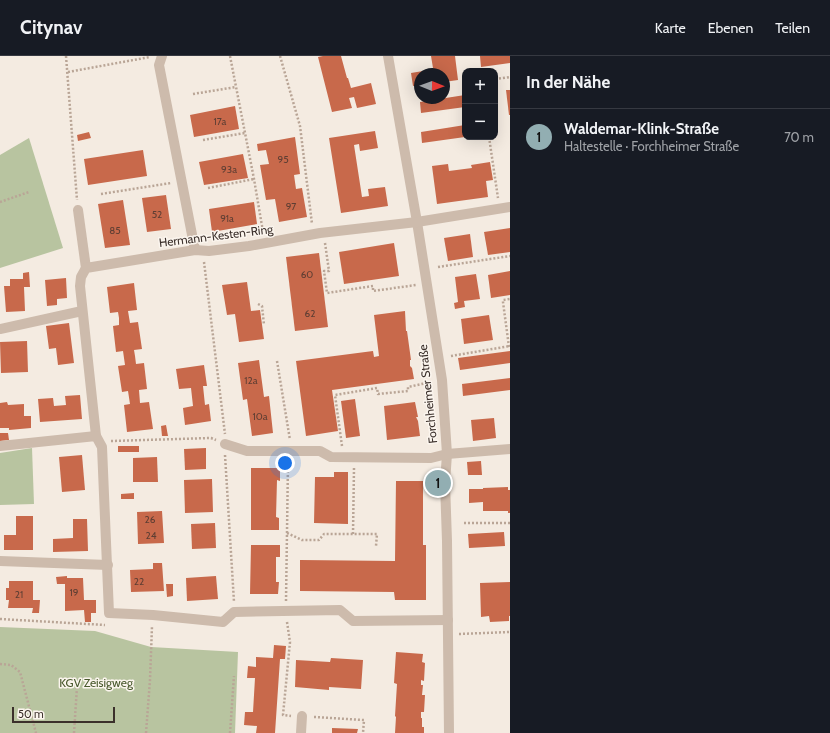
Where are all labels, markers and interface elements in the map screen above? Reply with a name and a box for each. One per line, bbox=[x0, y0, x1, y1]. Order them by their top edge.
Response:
text: Citynav bbox=[20, 16, 82, 39]
text: Karte bbox=[655, 19, 686, 37]
text: Ebenen bbox=[708, 19, 753, 37]
text: Teilen bbox=[775, 19, 810, 37]
north arrow bbox=[414, 68, 450, 104]
map controls bbox=[462, 68, 498, 140]
button: + bbox=[462, 68, 498, 104]
text: In der Nähe bbox=[526, 72, 610, 92]
button: − bbox=[462, 104, 498, 140]
house number: 17a bbox=[214, 115, 227, 128]
text: Waldemar-Klink-Straße bbox=[564, 120, 719, 138]
text: 1 bbox=[537, 129, 541, 145]
text: 70 m bbox=[784, 129, 814, 145]
text: Haltestelle · Forchheimer Straße bbox=[564, 138, 739, 154]
house number: 95 bbox=[277, 153, 289, 166]
house number: 93a bbox=[221, 163, 237, 176]
house number: 97 bbox=[286, 200, 296, 213]
house number: 52 bbox=[152, 208, 162, 221]
house number: 91a bbox=[220, 212, 234, 225]
street label: Hermann-Kesten-Ring bbox=[158, 221, 275, 250]
house number: 85 bbox=[109, 224, 121, 237]
house number: 60 bbox=[301, 268, 313, 281]
house number: 62 bbox=[305, 307, 315, 320]
street label: Forchheimer Straße bbox=[415, 344, 440, 444]
house number: 12a bbox=[244, 374, 258, 387]
house number: 10a bbox=[252, 410, 268, 423]
your location bbox=[275, 453, 295, 473]
pin: 1 bbox=[425, 468, 451, 498]
house number: 26 bbox=[145, 513, 156, 526]
house number: 24 bbox=[145, 529, 157, 542]
house number: 22 bbox=[134, 575, 144, 588]
house number: 19 bbox=[70, 586, 79, 599]
house number: 21 bbox=[15, 588, 23, 601]
park label: KGV Zeisigweg bbox=[59, 675, 134, 690]
scale bar bbox=[12, 705, 115, 724]
text: 50 m bbox=[18, 707, 44, 721]

